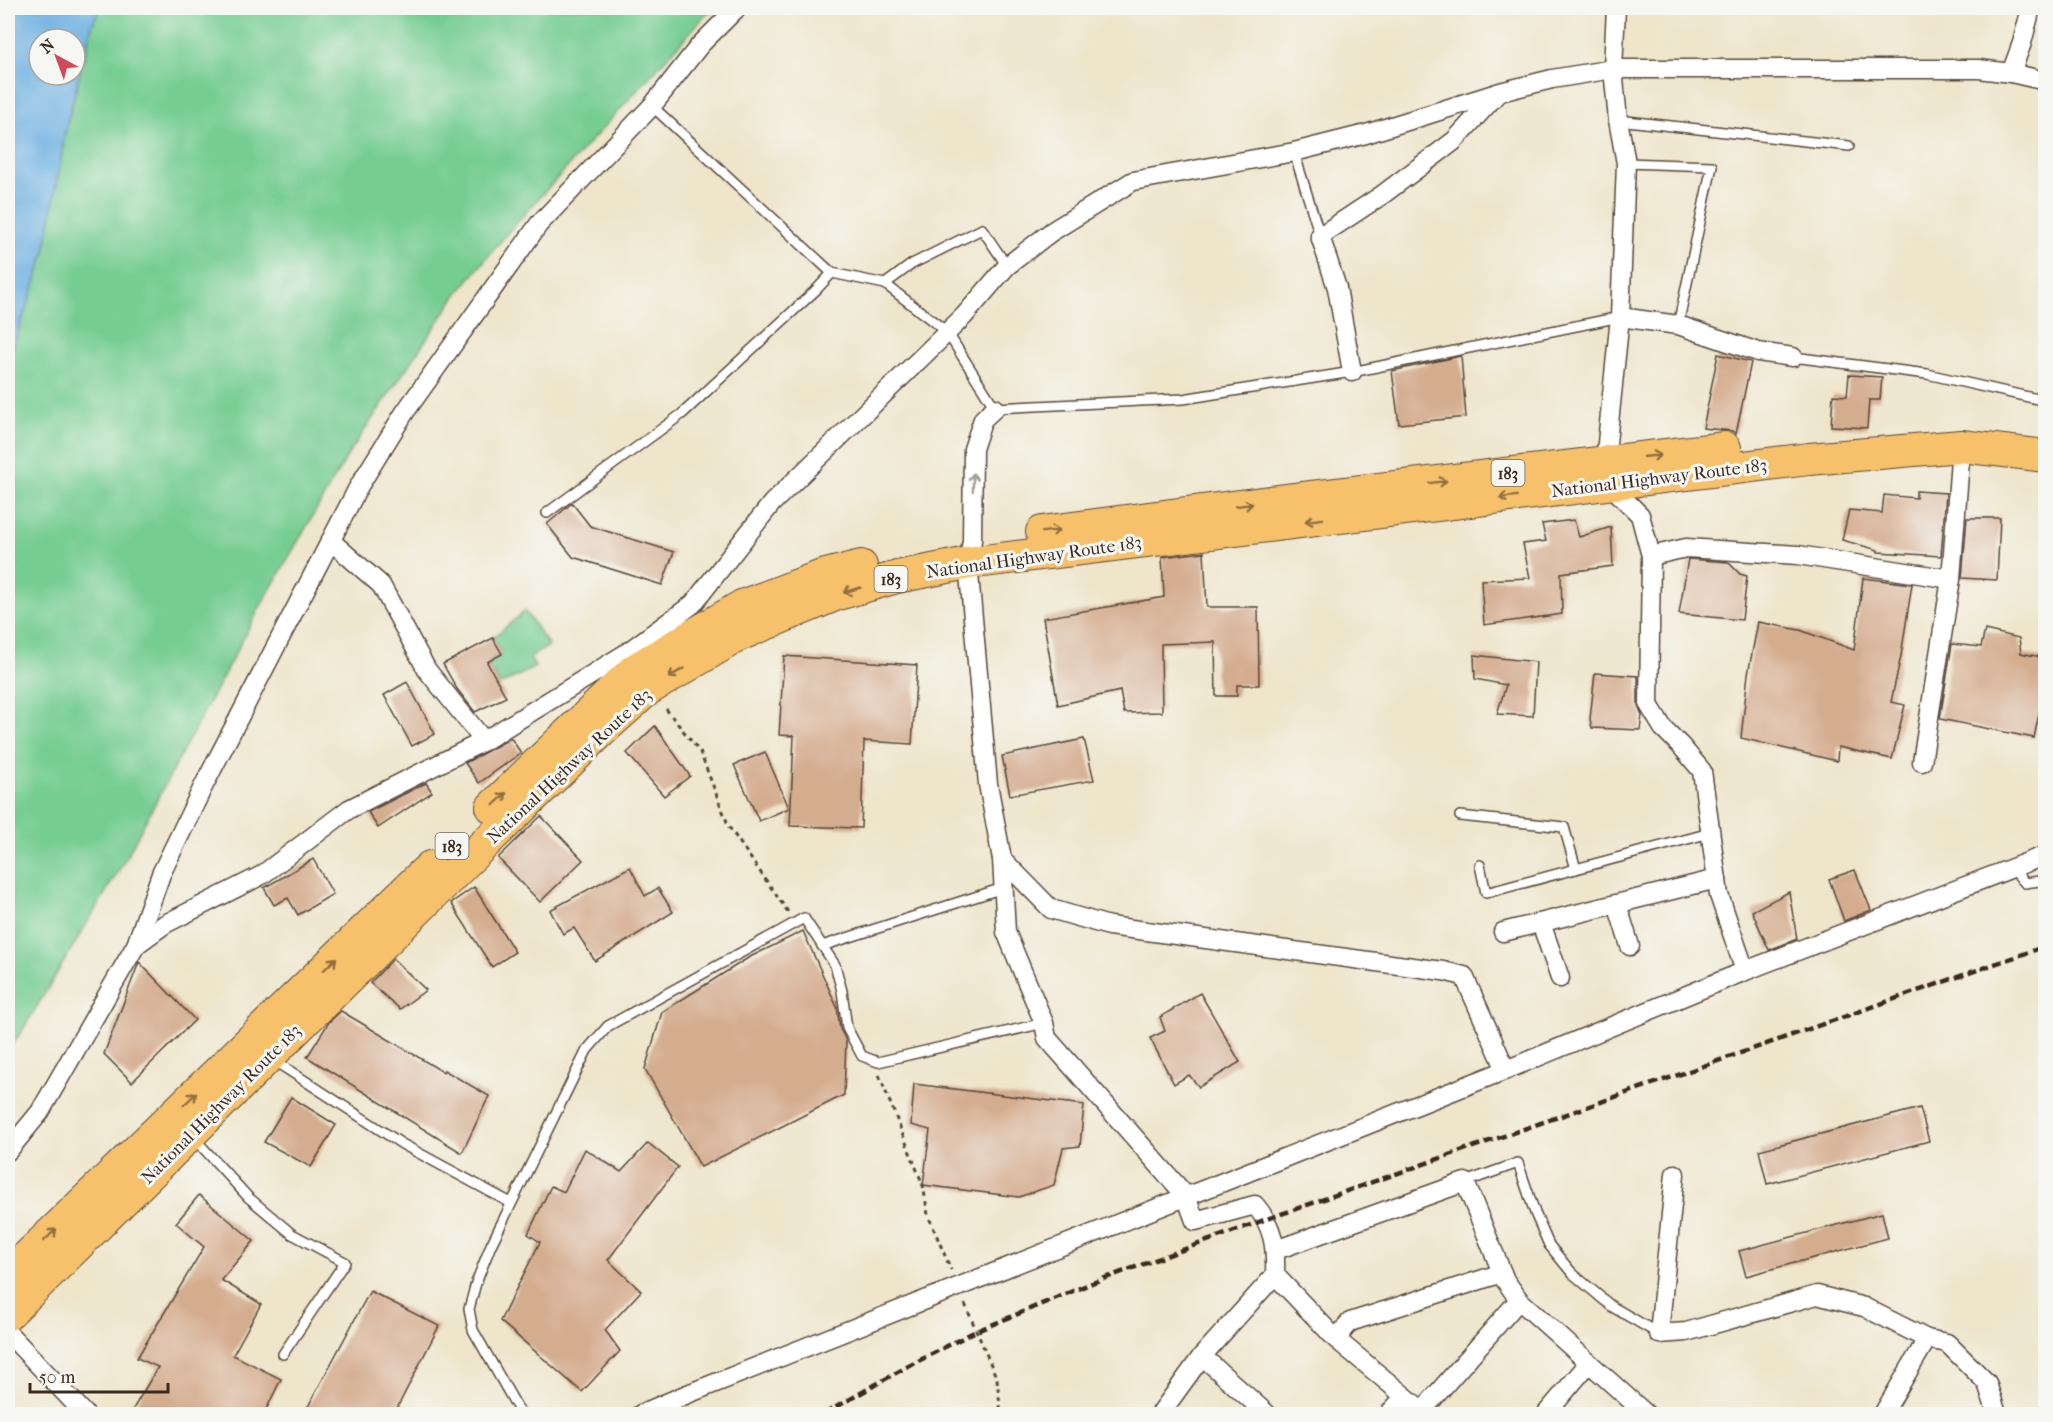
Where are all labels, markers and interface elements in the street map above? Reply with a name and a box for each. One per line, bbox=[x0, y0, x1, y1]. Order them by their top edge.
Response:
north arrow bbox=[27, 27, 87, 87]
text: N bbox=[37, 34, 59, 57]
one-way arrow bbox=[1642, 450, 1662, 461]
street label: National Highway Route 183 bbox=[1550, 455, 1768, 502]
road number: 183 bbox=[1492, 460, 1524, 486]
one-way arrow bbox=[967, 473, 979, 493]
one-way arrow bbox=[1427, 476, 1447, 487]
one-way arrow bbox=[1498, 491, 1518, 502]
one-way arrow bbox=[1234, 500, 1254, 511]
one-way arrow bbox=[1305, 515, 1324, 526]
one-way arrow bbox=[1040, 525, 1060, 536]
street label: National Highway Route 183 bbox=[925, 532, 1143, 583]
road number: 183 bbox=[874, 566, 908, 592]
one-way arrow bbox=[843, 585, 862, 596]
one-way arrow bbox=[668, 667, 685, 679]
street label: National Highway Route 183 bbox=[483, 685, 656, 848]
one-way arrow bbox=[493, 791, 508, 806]
road number: 183 bbox=[436, 833, 468, 859]
one-way arrow bbox=[323, 956, 338, 971]
street label: National Highway Route 183 bbox=[137, 1020, 306, 1189]
one-way arrow bbox=[182, 1092, 197, 1106]
one-way arrow bbox=[42, 1227, 57, 1242]
scale bar bbox=[30, 1356, 168, 1394]
text: 50 m bbox=[39, 1367, 76, 1388]

